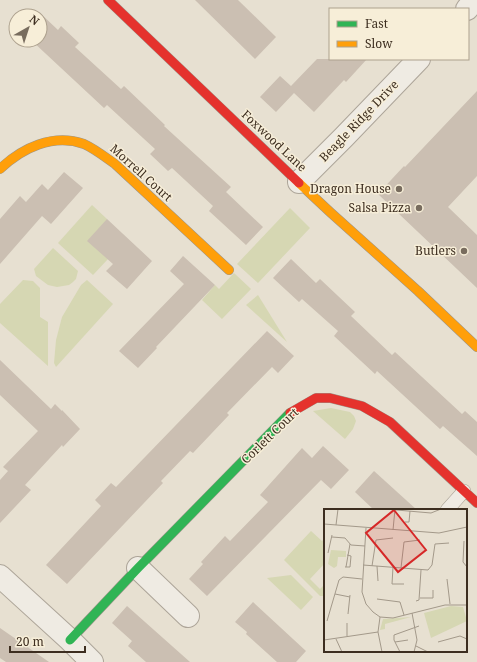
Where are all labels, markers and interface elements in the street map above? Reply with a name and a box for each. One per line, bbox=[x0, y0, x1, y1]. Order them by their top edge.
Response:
north arrow bbox=[8, 8, 48, 48]
legend bbox=[329, 8, 469, 60]
text: N bbox=[27, 11, 43, 29]
text: Fast bbox=[365, 15, 388, 32]
text: Slow bbox=[365, 35, 393, 52]
street label: Beagle Ridge Drive bbox=[315, 76, 402, 165]
street label: Foxwood Lane bbox=[238, 106, 311, 175]
street label: Morrell Court bbox=[107, 140, 176, 205]
place label: Dragon House bbox=[310, 180, 391, 197]
marker: Dragon House bbox=[394, 184, 404, 194]
place label: Salsa Pizza bbox=[349, 199, 411, 216]
marker: Salsa Pizza bbox=[414, 203, 424, 213]
place label: Butlers bbox=[415, 242, 456, 259]
marker: Butlers bbox=[459, 246, 469, 256]
street label: Corlett Court bbox=[237, 404, 302, 467]
inset map bbox=[324, 509, 467, 652]
scale bar bbox=[10, 628, 85, 654]
text: 20 m bbox=[16, 633, 44, 650]

